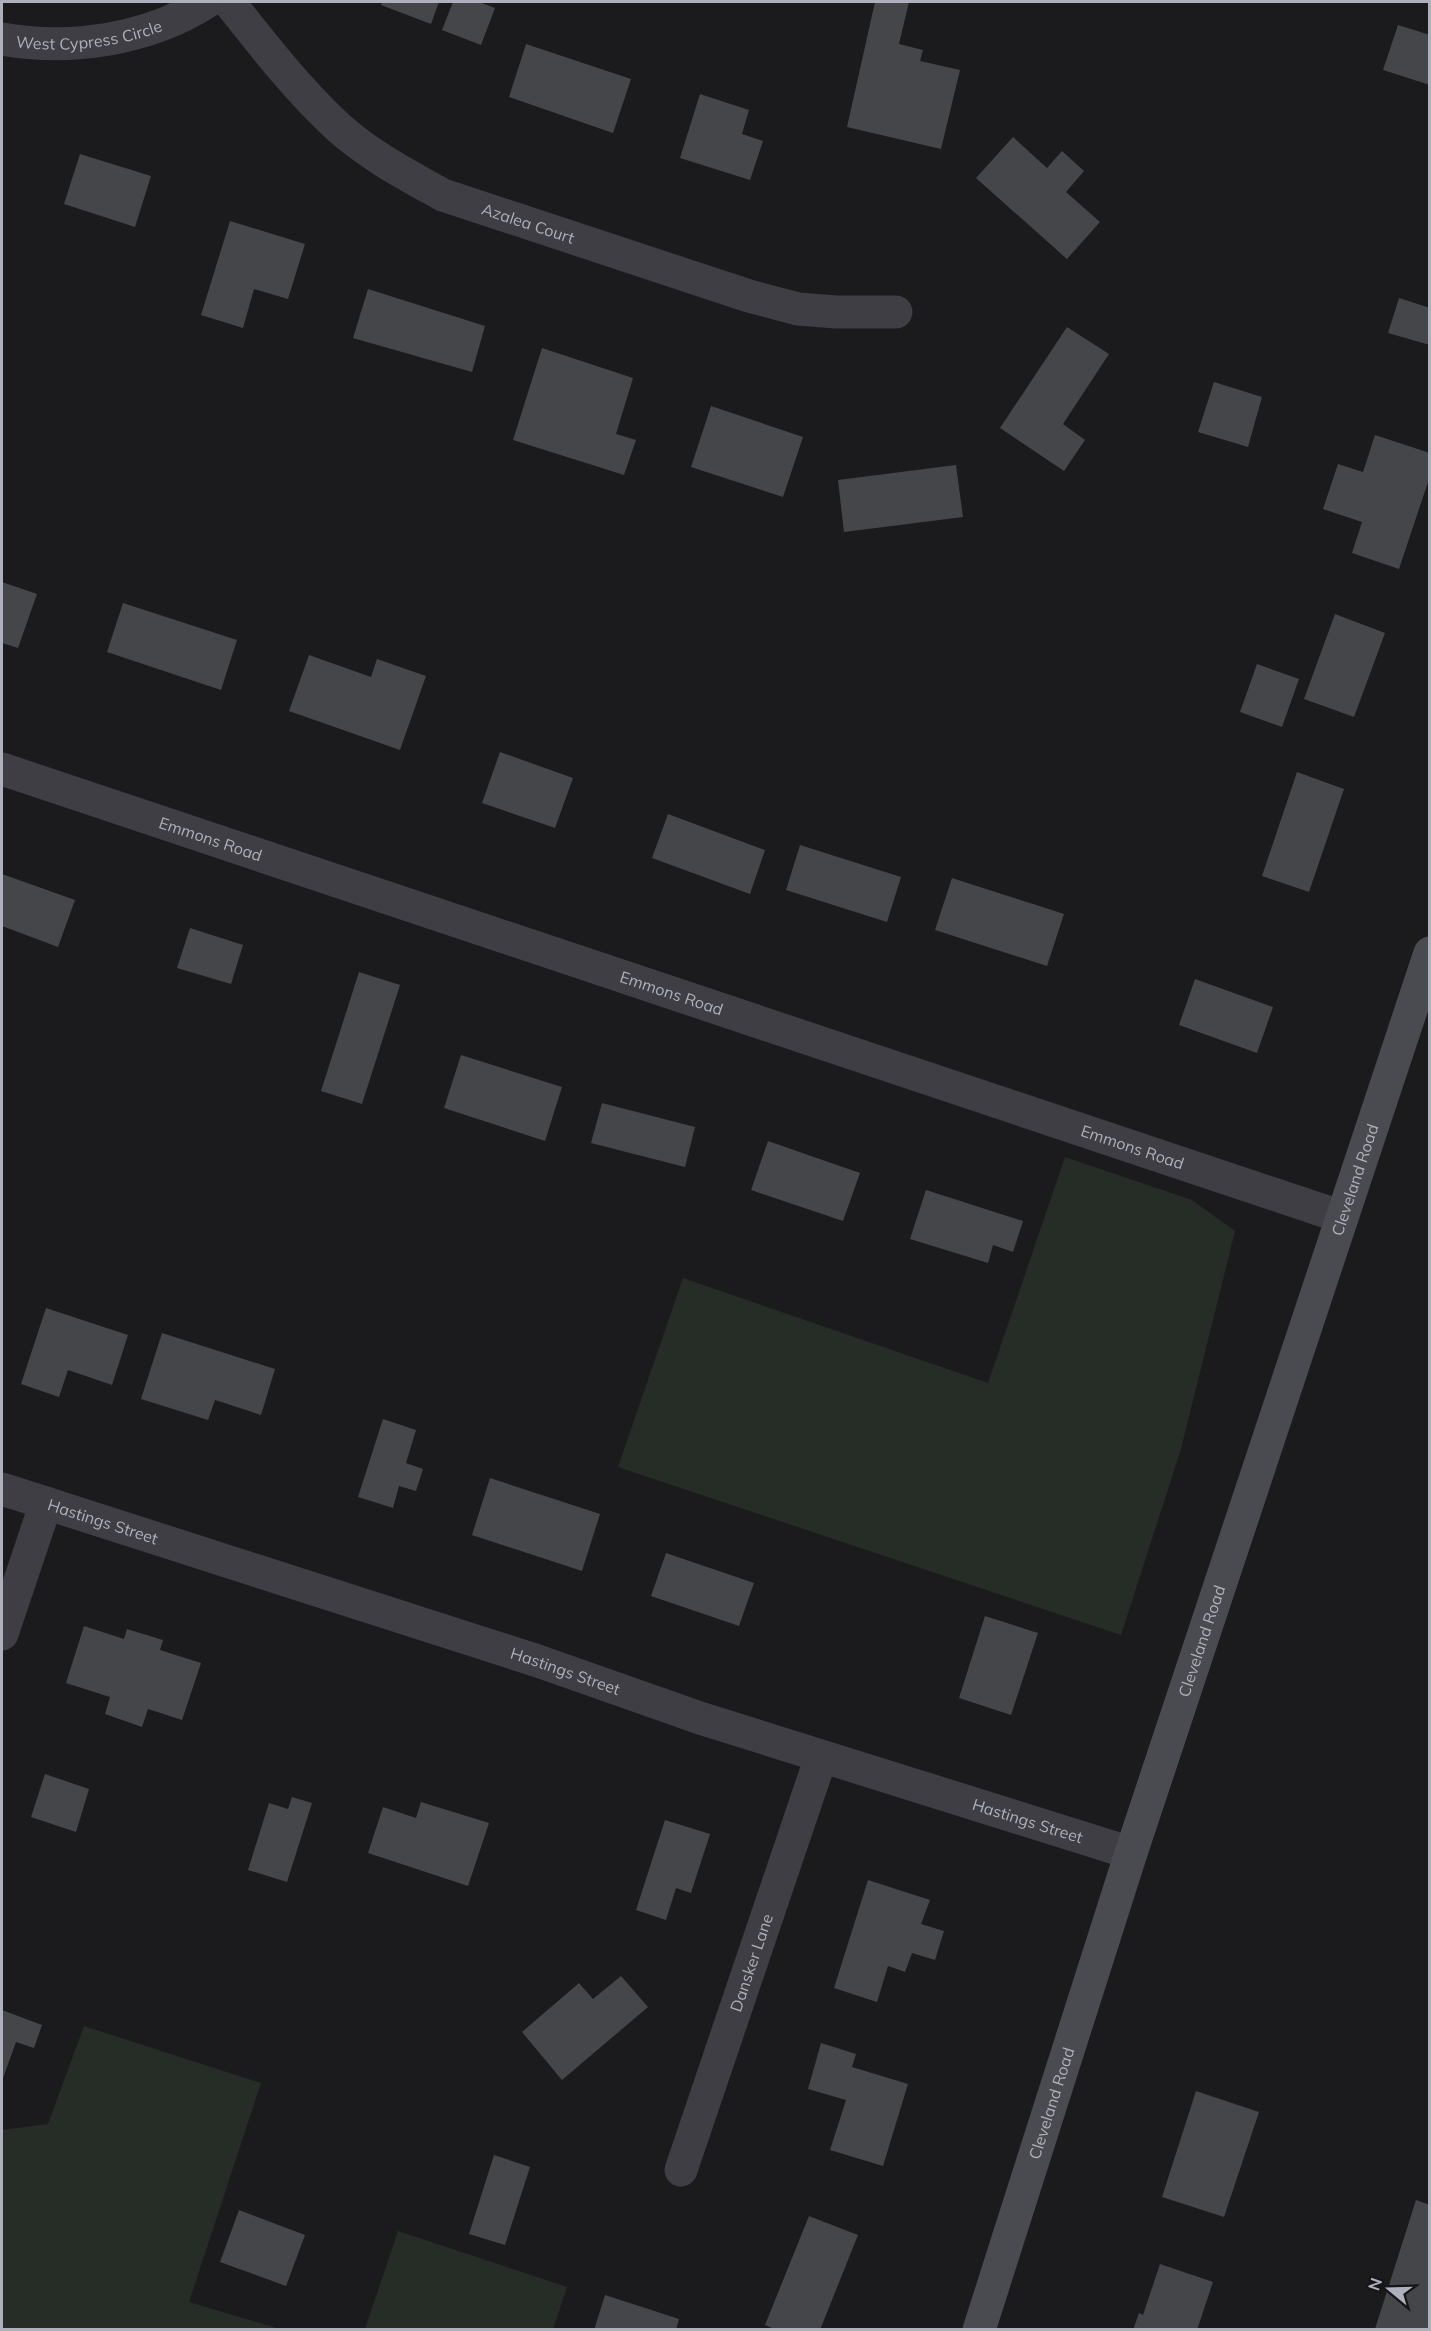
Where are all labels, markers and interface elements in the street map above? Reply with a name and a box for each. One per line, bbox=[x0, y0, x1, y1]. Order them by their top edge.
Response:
street label: West Cypress Circle bbox=[15, 16, 165, 54]
street label: Azalea Court bbox=[479, 198, 577, 248]
street label: Emmons Road bbox=[157, 812, 265, 865]
street label: Emmons Road bbox=[617, 966, 726, 1019]
street label: Emmons Road bbox=[1078, 1120, 1187, 1173]
street label: Cleveland Road bbox=[1327, 1121, 1382, 1238]
street label: Hastings Street bbox=[45, 1494, 161, 1549]
street label: Cleveland Road bbox=[1174, 1583, 1229, 1699]
street label: Hastings Street bbox=[508, 1643, 623, 1699]
street label: Hastings Street bbox=[970, 1794, 1086, 1847]
street label: Dansker Lane bbox=[725, 1911, 777, 2014]
street label: Cleveland Road bbox=[1024, 2045, 1078, 2162]
north arrow bbox=[1359, 2259, 1419, 2319]
text: N bbox=[1363, 2275, 1386, 2293]

